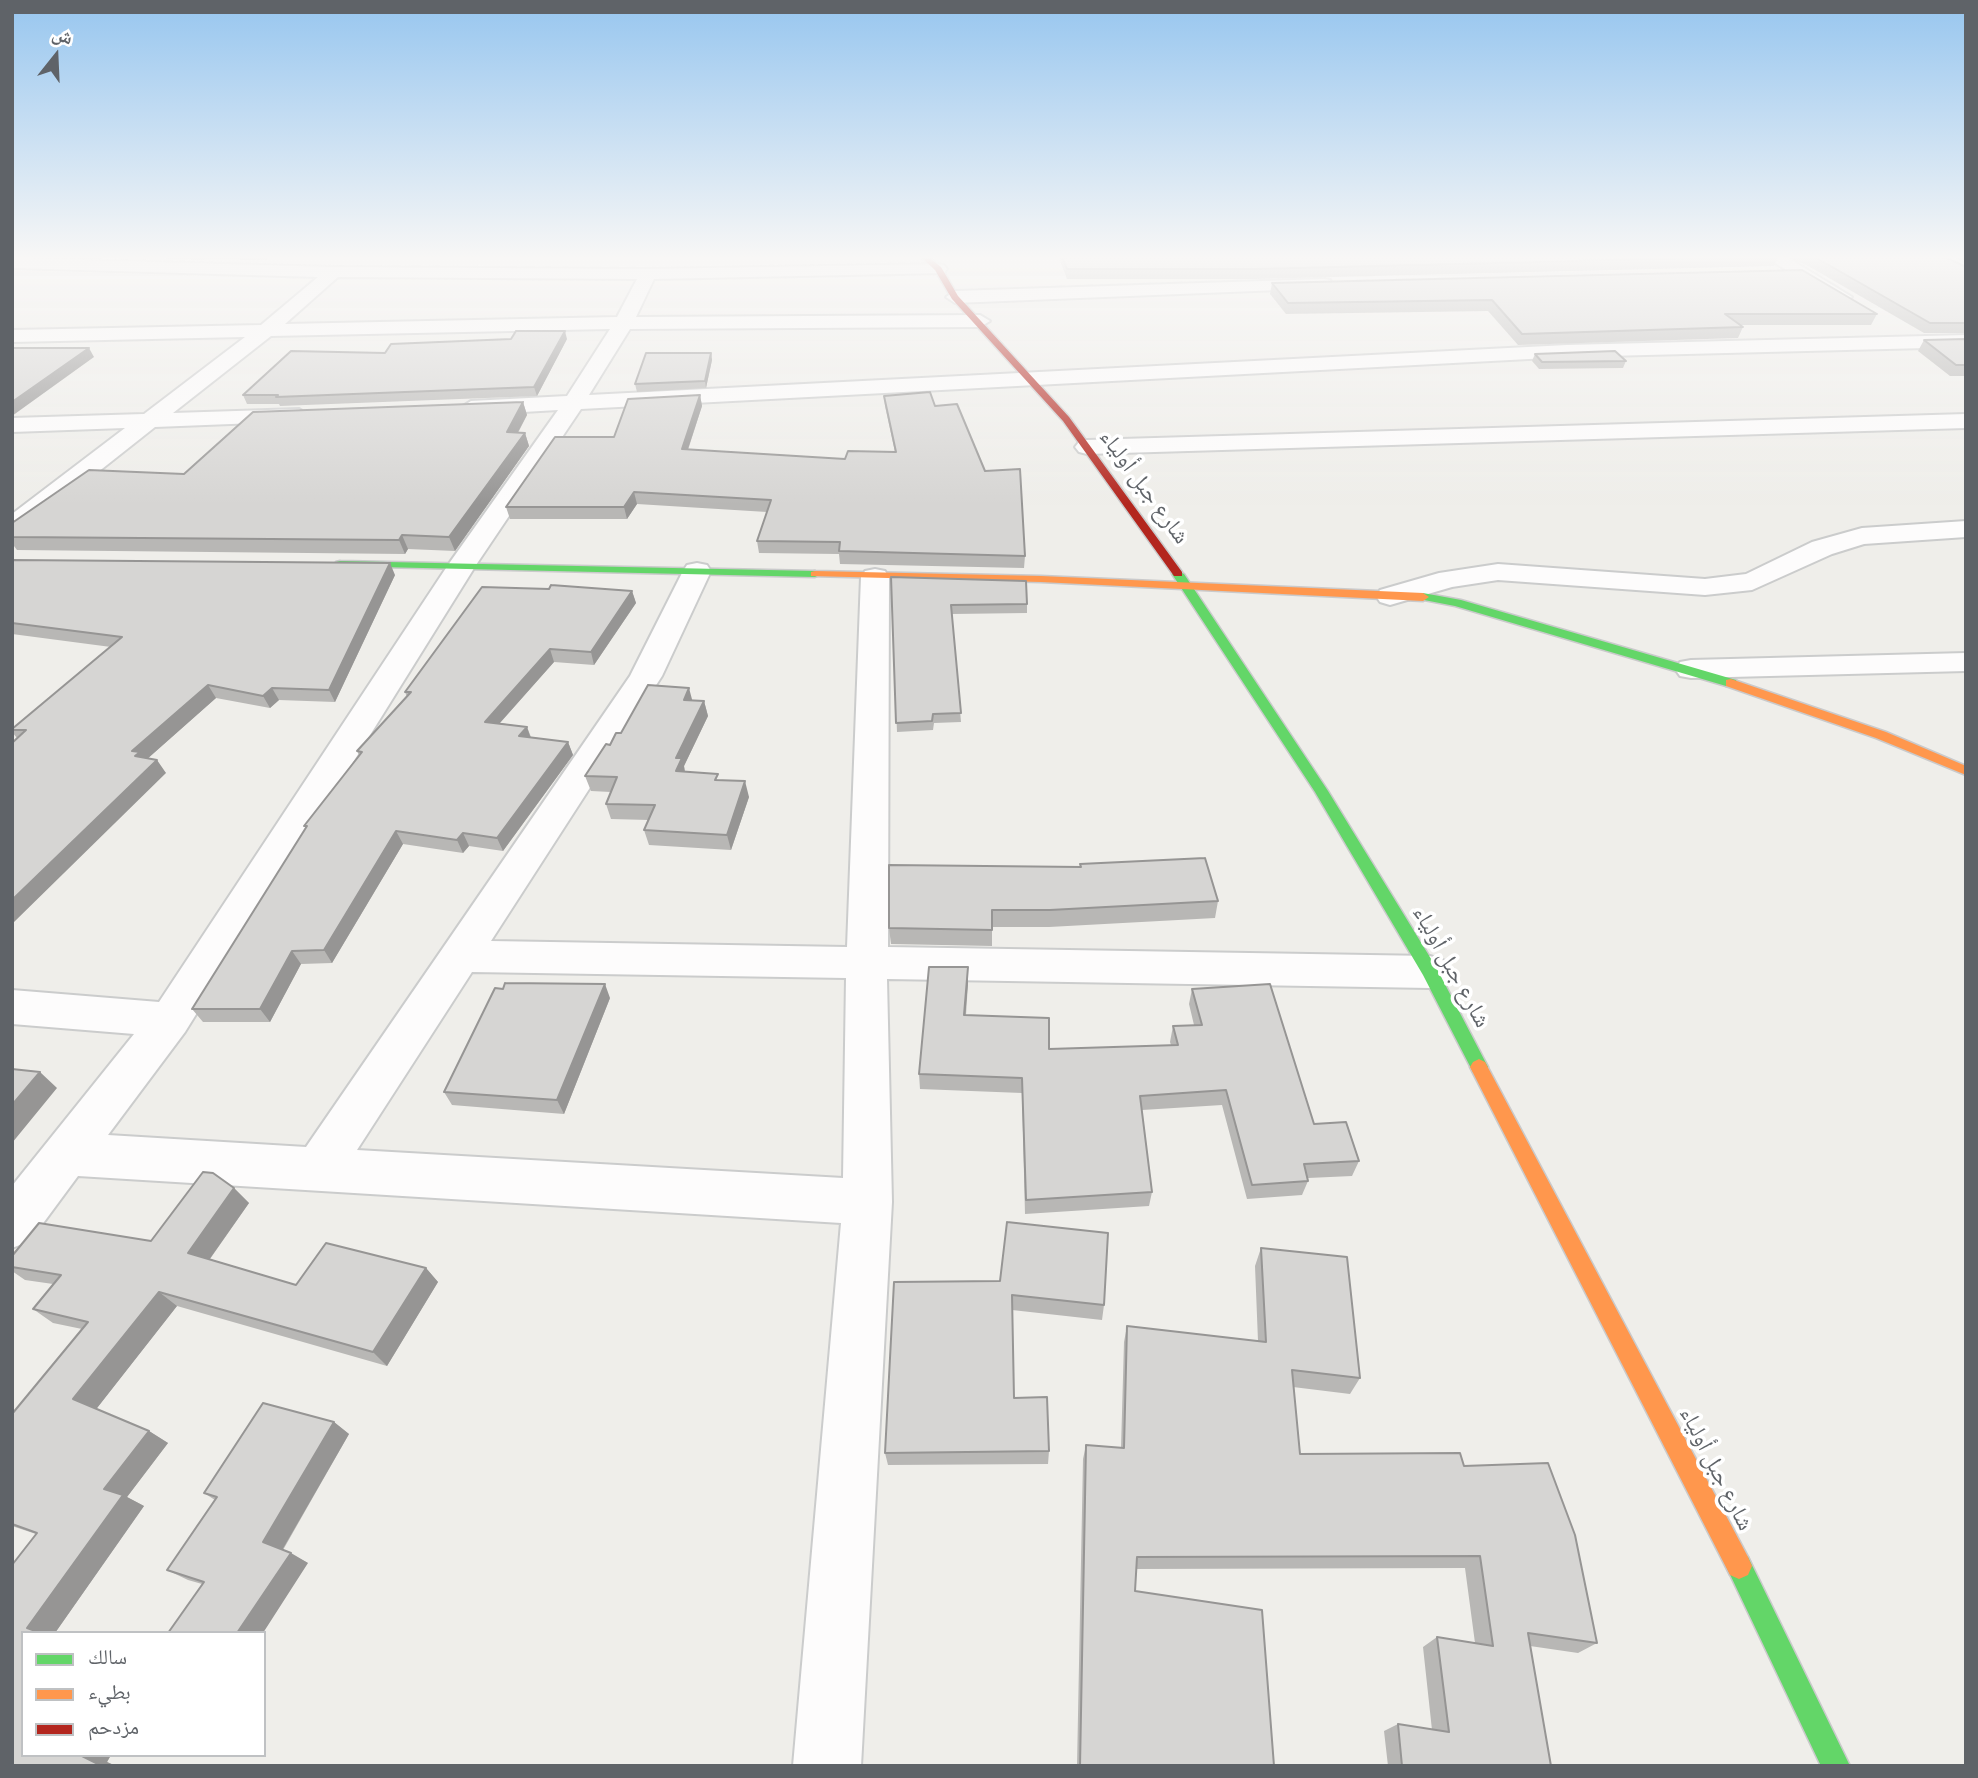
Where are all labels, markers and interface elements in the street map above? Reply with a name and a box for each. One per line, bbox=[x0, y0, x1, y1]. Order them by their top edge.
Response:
north arrow bbox=[21, 21, 91, 91]
text: ش bbox=[49, 21, 76, 50]
street label: شارع جبل أولياء bbox=[1093, 424, 1195, 550]
street label: شارع جبل أولياء bbox=[1406, 901, 1496, 1033]
street label: شارع جبل أولياء bbox=[1673, 1403, 1759, 1535]
legend bbox=[21, 1631, 266, 1757]
text: سالك bbox=[88, 1644, 127, 1670]
text: بطيء bbox=[88, 1679, 131, 1705]
text: مزدحم bbox=[88, 1714, 139, 1740]

